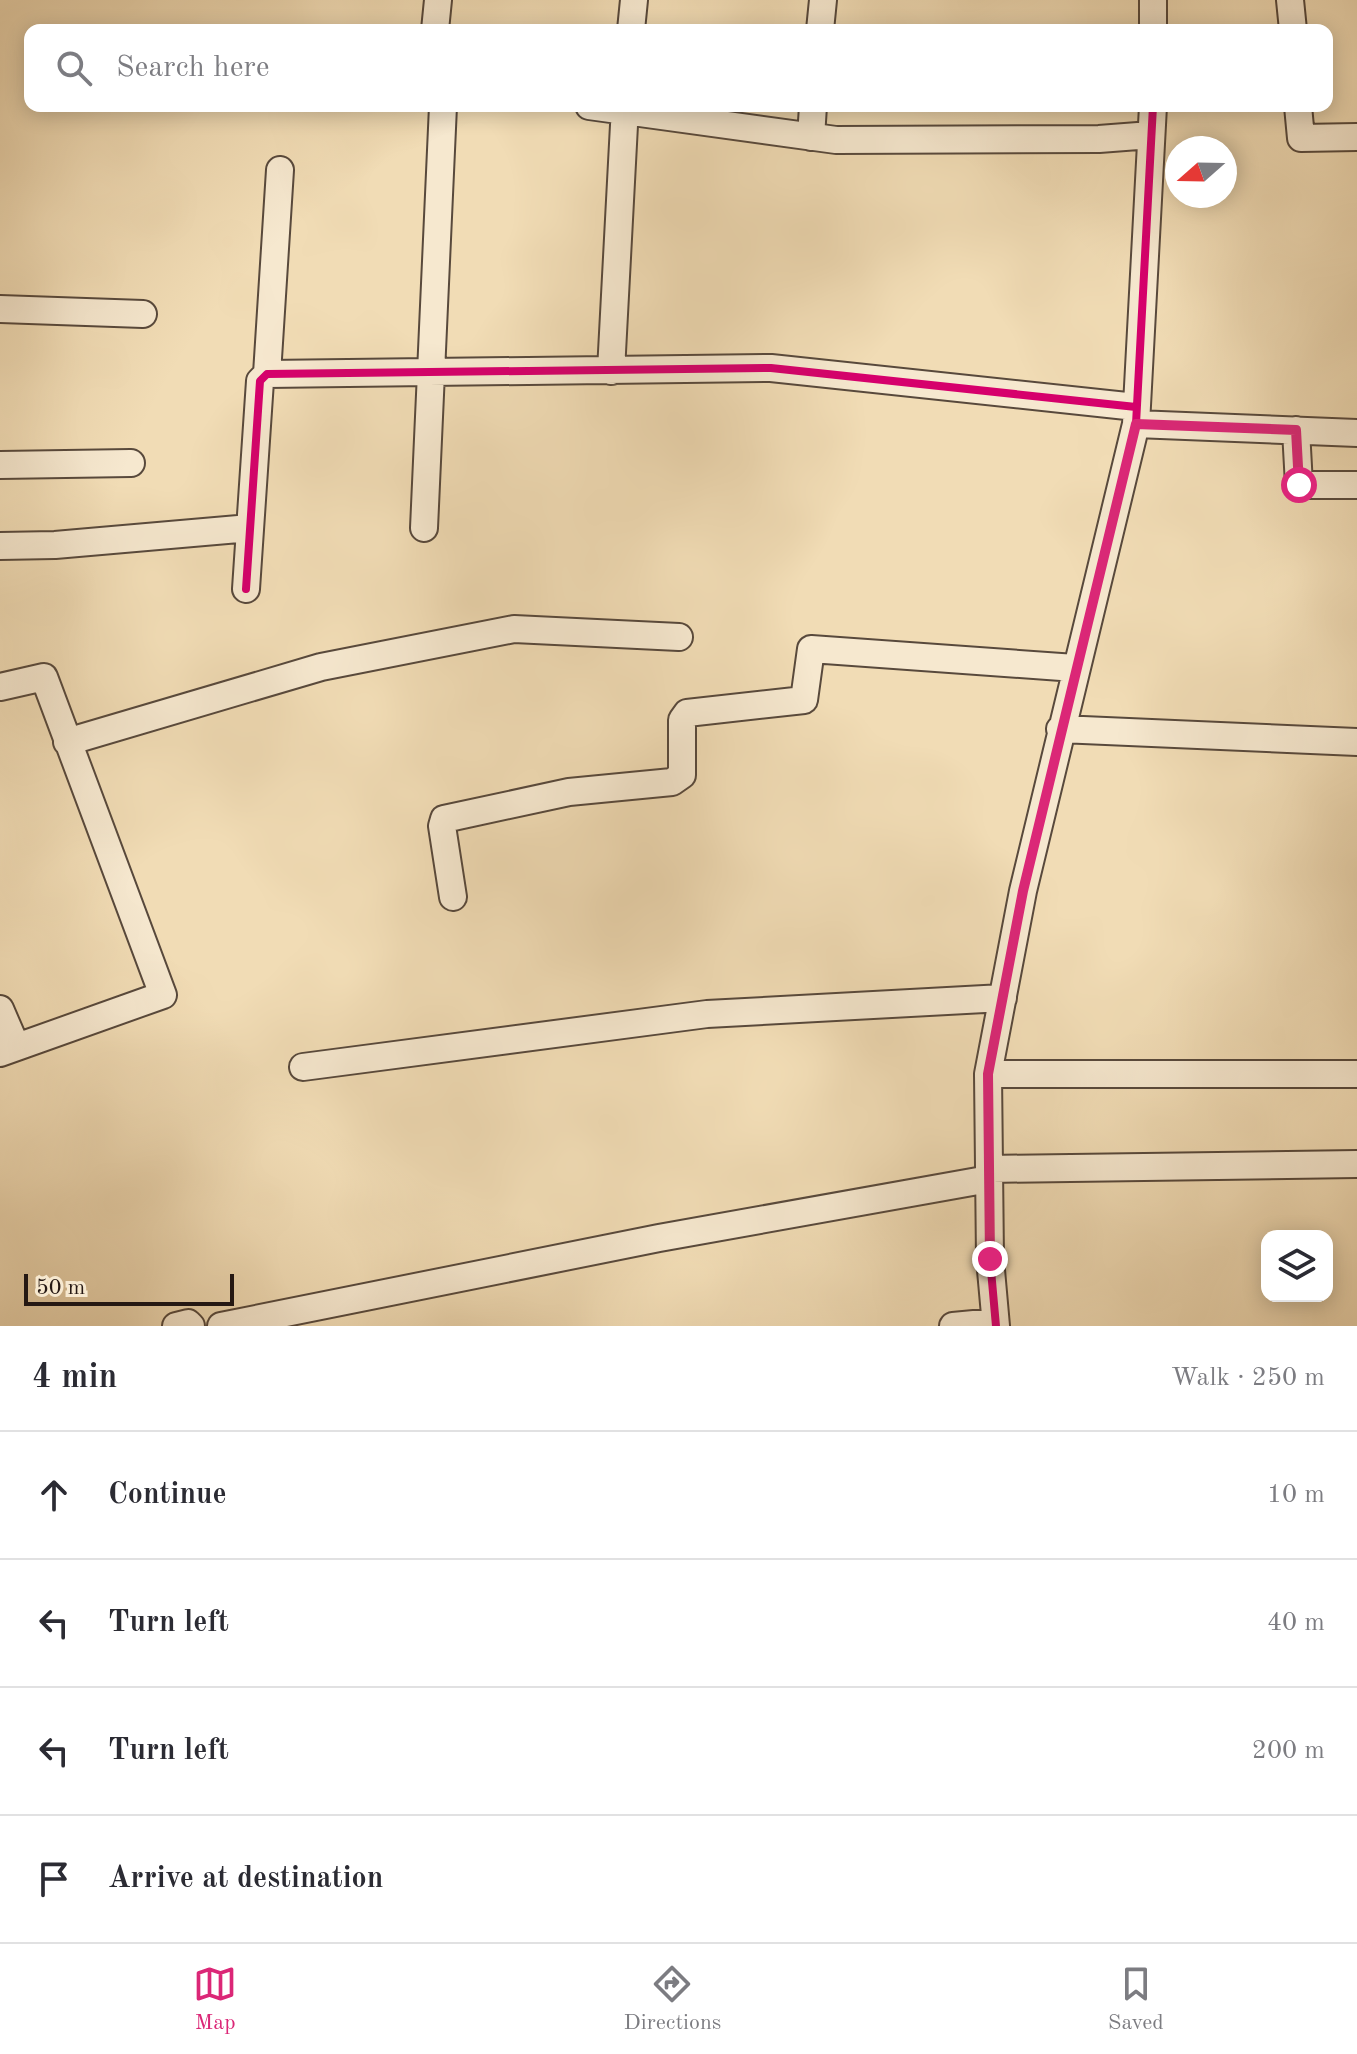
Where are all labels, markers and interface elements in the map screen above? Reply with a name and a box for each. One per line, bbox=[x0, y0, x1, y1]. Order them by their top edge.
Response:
search box bbox=[24, 24, 1333, 112]
icon: search bbox=[52, 46, 96, 90]
text: Search here bbox=[116, 53, 270, 83]
north arrow bbox=[1165, 136, 1237, 208]
route start bbox=[1281, 467, 1317, 503]
map controls bbox=[1261, 1230, 1333, 1302]
button: layers bbox=[1261, 1230, 1333, 1302]
route end bbox=[972, 1241, 1008, 1277]
scale bar bbox=[24, 1270, 234, 1306]
text: 50 m bbox=[36, 1277, 85, 1299]
text: 4 min bbox=[32, 1361, 117, 1395]
text: Walk · 250 m bbox=[1171, 1365, 1325, 1391]
icon: ahead bbox=[32, 1473, 76, 1517]
text: Continue bbox=[108, 1480, 227, 1510]
text: 10 m bbox=[1267, 1482, 1325, 1508]
icon: left bbox=[32, 1601, 76, 1645]
text: Turn left bbox=[108, 1608, 229, 1638]
text: 40 m bbox=[1267, 1610, 1325, 1636]
icon: left bbox=[32, 1729, 76, 1773]
text: Turn left bbox=[108, 1736, 229, 1766]
text: 200 m bbox=[1252, 1738, 1325, 1764]
icon: arrive bbox=[32, 1857, 76, 1901]
text: Arrive at destination bbox=[108, 1864, 383, 1894]
tab: Map bbox=[193, 1962, 237, 2037]
tab: Directions bbox=[624, 1962, 721, 2037]
tab: Saved bbox=[1108, 1962, 1164, 2037]

